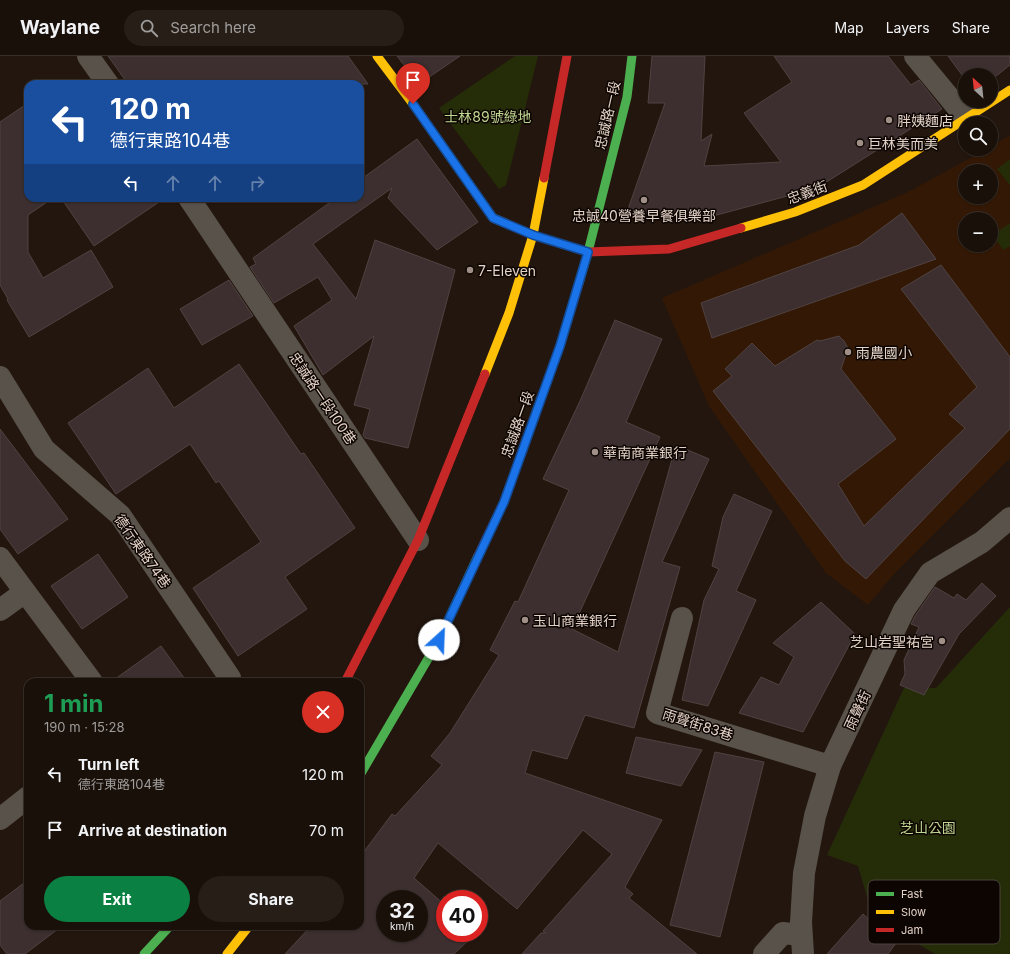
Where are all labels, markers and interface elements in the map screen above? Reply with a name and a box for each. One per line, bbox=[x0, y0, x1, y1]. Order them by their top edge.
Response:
search box bbox=[124, 10, 404, 46]
text: Waylane bbox=[20, 16, 100, 39]
icon: search bbox=[138, 17, 160, 39]
text: Search here bbox=[170, 18, 256, 37]
text: Map bbox=[835, 19, 864, 36]
text: Layers bbox=[886, 19, 930, 36]
text: Share bbox=[952, 19, 990, 36]
pin bbox=[396, 63, 430, 104]
north arrow bbox=[958, 68, 998, 108]
map controls bbox=[958, 68, 998, 252]
icon: arrive bbox=[402, 69, 424, 91]
street label: 忠誠路一段 bbox=[591, 79, 623, 151]
text: 120 m bbox=[110, 92, 191, 126]
icon: left bbox=[44, 96, 96, 148]
park label: 士林89號綠地 bbox=[444, 108, 532, 125]
place label: 胖姨麵店 bbox=[897, 112, 953, 129]
marker: 胖姨麵店 bbox=[884, 115, 894, 125]
button: search bbox=[958, 116, 998, 156]
text: 德行東路104巷 bbox=[110, 130, 230, 151]
place label: 巨林美而美 bbox=[868, 135, 938, 152]
marker: 巨林美而美 bbox=[855, 138, 865, 148]
button: + bbox=[958, 164, 998, 204]
icon: left bbox=[120, 172, 142, 194]
icon: ahead bbox=[162, 172, 184, 194]
icon: ahead bbox=[204, 172, 226, 194]
icon: right bbox=[246, 172, 268, 194]
street label: 忠義街 bbox=[784, 177, 830, 207]
marker: 忠誠40營養早餐俱樂部 bbox=[639, 195, 649, 205]
place label: 忠誠40營養早餐俱樂部 bbox=[572, 207, 716, 224]
button: − bbox=[958, 212, 998, 252]
place label: 7-Eleven bbox=[478, 262, 536, 279]
marker: 7-Eleven bbox=[465, 265, 475, 275]
place label: 雨農國小 bbox=[856, 344, 912, 361]
marker: 雨農國小 bbox=[843, 347, 853, 357]
street label: 忠誠路一段100巷 bbox=[286, 349, 360, 447]
street label: 忠誠路一段 bbox=[497, 388, 537, 460]
place label: 華南商業銀行 bbox=[603, 444, 687, 461]
marker: 華南商業銀行 bbox=[590, 447, 600, 457]
street label: 德行東路74巷 bbox=[111, 511, 175, 591]
place label: 玉山商業銀行 bbox=[533, 612, 617, 629]
marker: 玉山商業銀行 bbox=[520, 615, 530, 625]
position arrow bbox=[418, 619, 460, 661]
place label: 芝山岩聖祐宮 bbox=[850, 633, 934, 650]
marker: 芝山岩聖祐宮 bbox=[937, 636, 947, 646]
street label: 雨聲街 bbox=[840, 687, 874, 733]
text: 1 min bbox=[44, 689, 103, 718]
button: close bbox=[302, 691, 344, 733]
street label: 雨聲街83巷 bbox=[661, 705, 735, 743]
text: 190 m · 15:28 bbox=[44, 719, 125, 735]
text: Turn left bbox=[78, 755, 139, 774]
icon: left bbox=[44, 763, 66, 785]
text: 120 m bbox=[302, 765, 344, 784]
text: 德行東路104巷 bbox=[78, 776, 165, 792]
icon: arrive bbox=[44, 819, 66, 841]
park label: 芝山公園 bbox=[900, 819, 956, 836]
text: Arrive at destination bbox=[78, 821, 227, 840]
text: 70 m bbox=[309, 821, 344, 840]
button: Exit bbox=[44, 876, 190, 922]
button: Share bbox=[198, 876, 344, 922]
legend bbox=[868, 880, 1000, 944]
text: Fast bbox=[901, 887, 923, 901]
speed limit sign: 40 bbox=[436, 890, 488, 942]
text: 32 bbox=[389, 899, 415, 923]
text: Slow bbox=[901, 905, 926, 919]
text: km/h bbox=[390, 920, 414, 932]
text: Jam bbox=[901, 923, 923, 937]

